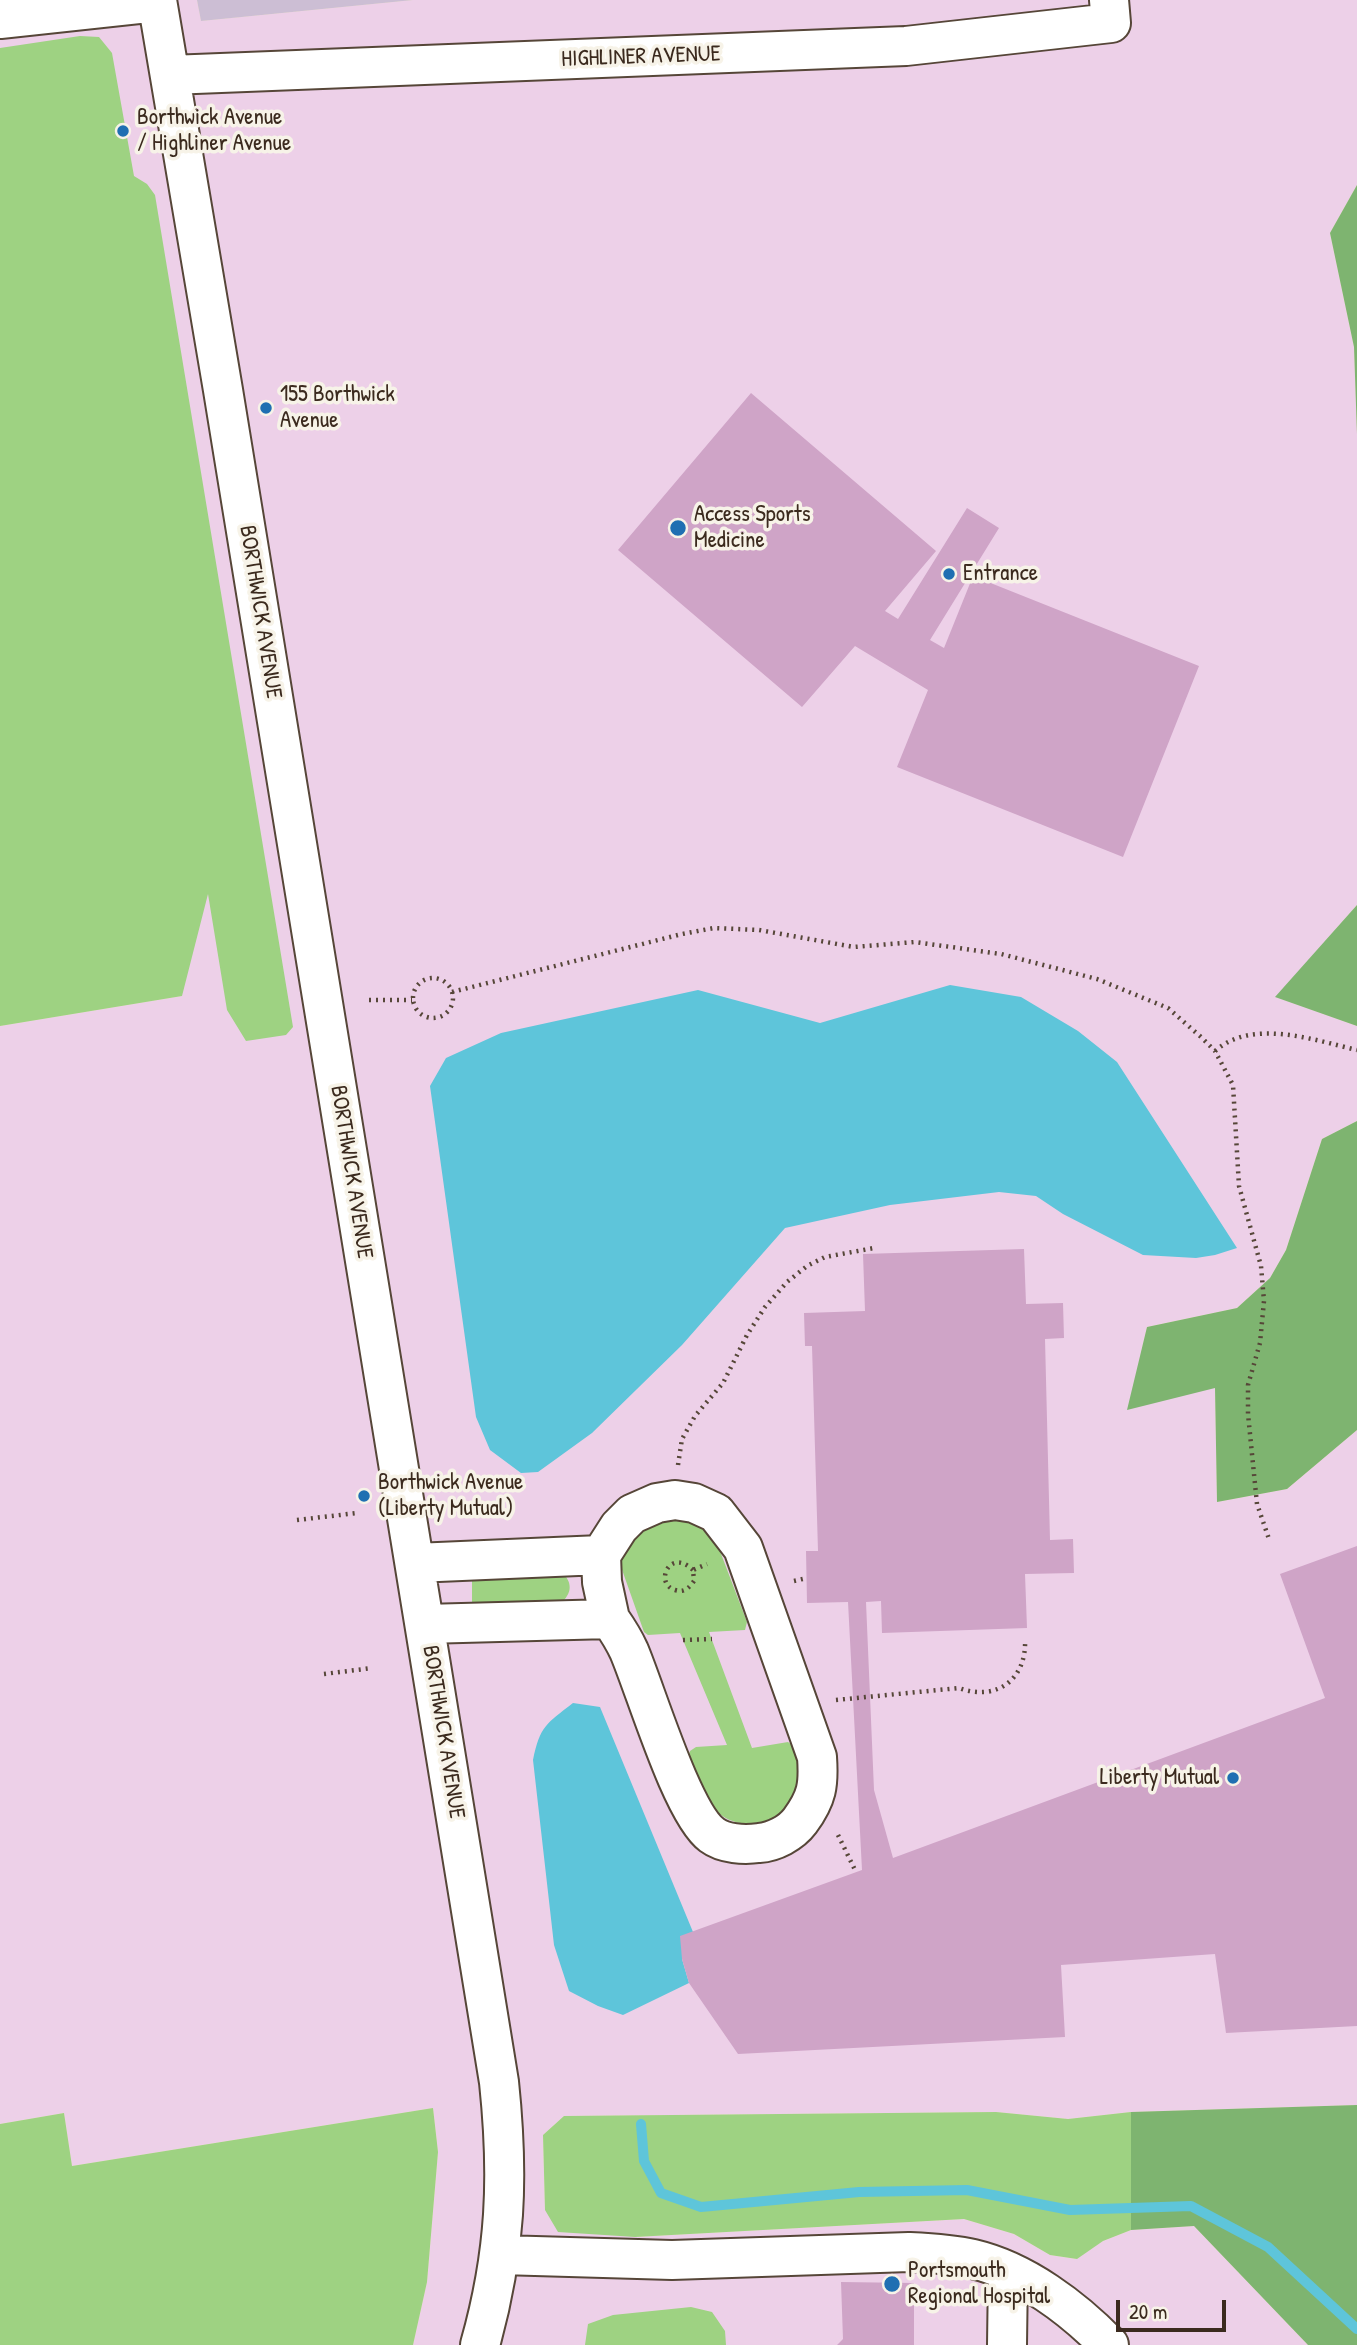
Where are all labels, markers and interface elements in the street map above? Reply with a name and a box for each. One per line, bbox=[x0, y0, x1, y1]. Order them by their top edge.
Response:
street label: HIGHLINER AVENUE bbox=[561, 40, 721, 74]
place label: Borthwick Avenue / Highliner Avenue bbox=[137, 104, 291, 158]
marker: Borthwick Avenue / Highliner Avenue bbox=[115, 123, 131, 139]
place label: 155 Borthwick Avenue bbox=[280, 381, 395, 435]
marker: 155 Borthwick Avenue bbox=[258, 400, 274, 416]
place label: Access Sports Medicine bbox=[694, 501, 811, 555]
marker: Access Sports Medicine bbox=[668, 518, 688, 538]
street label: BORTHWICK AVENUE bbox=[233, 523, 287, 701]
place label: Entrance bbox=[963, 560, 1038, 588]
marker: Entrance bbox=[941, 566, 957, 582]
street label: BORTHWICK AVENUE bbox=[324, 1083, 378, 1261]
place label: Borthwick Avenue (Liberty Mutual) bbox=[378, 1469, 523, 1523]
marker: Borthwick Avenue (Liberty Mutual) bbox=[356, 1488, 372, 1504]
street label: BORTHWICK AVENUE bbox=[416, 1643, 470, 1821]
place label: Liberty Mutual bbox=[1100, 1764, 1219, 1792]
marker: Liberty Mutual bbox=[1225, 1770, 1241, 1786]
place label: Portsmouth Regional Hospital bbox=[908, 2257, 1050, 2311]
marker: Portsmouth Regional Hospital bbox=[882, 2274, 902, 2294]
scale bar bbox=[1119, 2286, 1229, 2330]
text: 20 m bbox=[1129, 2297, 1167, 2326]

